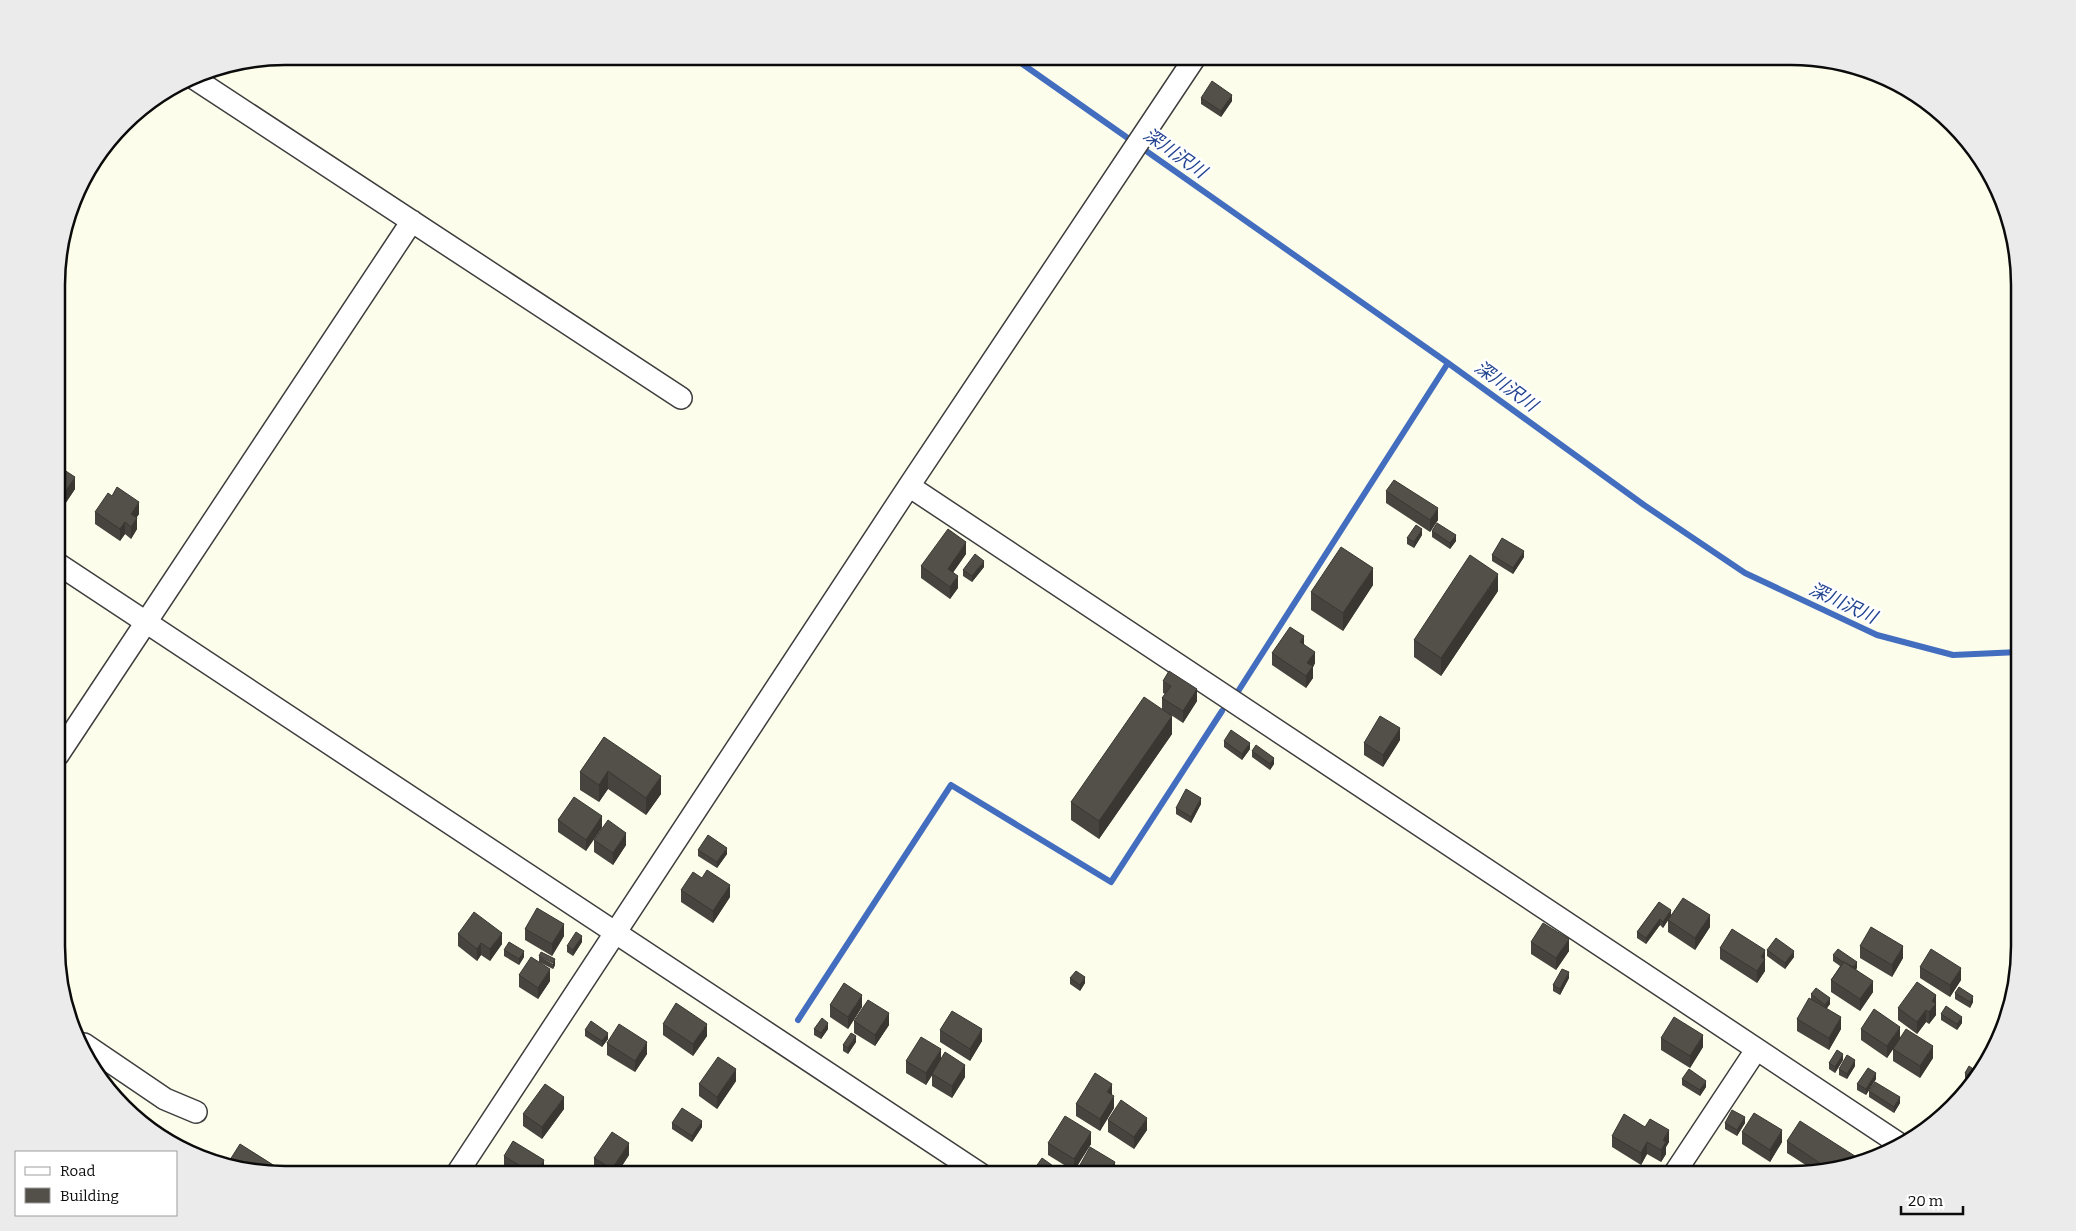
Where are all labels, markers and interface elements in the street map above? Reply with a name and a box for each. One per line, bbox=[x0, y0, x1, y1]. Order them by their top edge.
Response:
water label: 深川沢川 bbox=[1139, 123, 1212, 184]
water label: 深川沢川 bbox=[1470, 356, 1543, 417]
water label: 深川沢川 bbox=[1806, 578, 1882, 629]
legend bbox=[15, 1151, 178, 1216]
text: Road bbox=[60, 1162, 95, 1180]
scale bar bbox=[1901, 1184, 1964, 1216]
text: Building bbox=[60, 1187, 119, 1205]
text: 20 m bbox=[1908, 1192, 1944, 1210]

